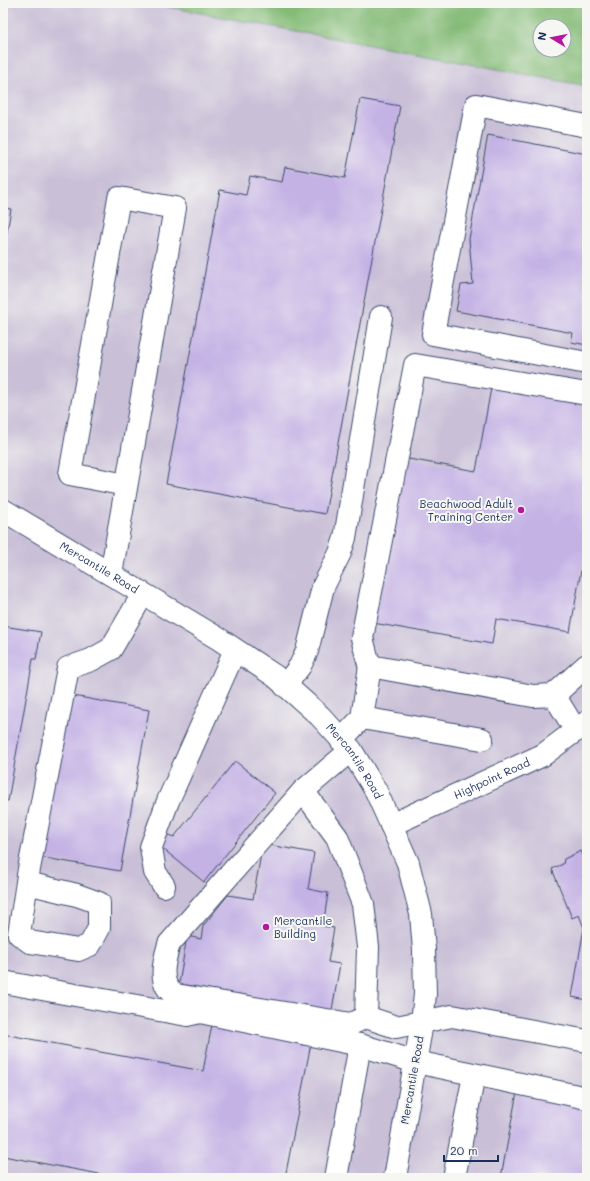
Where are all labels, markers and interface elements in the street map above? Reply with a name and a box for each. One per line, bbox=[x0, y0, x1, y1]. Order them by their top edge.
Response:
north arrow bbox=[532, 18, 572, 58]
text: N bbox=[534, 31, 550, 42]
place label: Beachwood Adult Training Center bbox=[420, 496, 513, 524]
marker: Beachwood Adult Training Center bbox=[516, 505, 526, 515]
street label: Mercantile Road bbox=[57, 538, 142, 596]
street label: Mercantile Road bbox=[323, 720, 386, 801]
street label: Highpoint Road bbox=[451, 754, 532, 802]
place label: Mercantile Building bbox=[274, 913, 332, 941]
marker: Mercantile Building bbox=[261, 922, 271, 932]
street label: Mercantile Road bbox=[396, 1035, 427, 1125]
scale bar bbox=[444, 1137, 498, 1163]
text: 20 m bbox=[450, 1142, 478, 1158]

